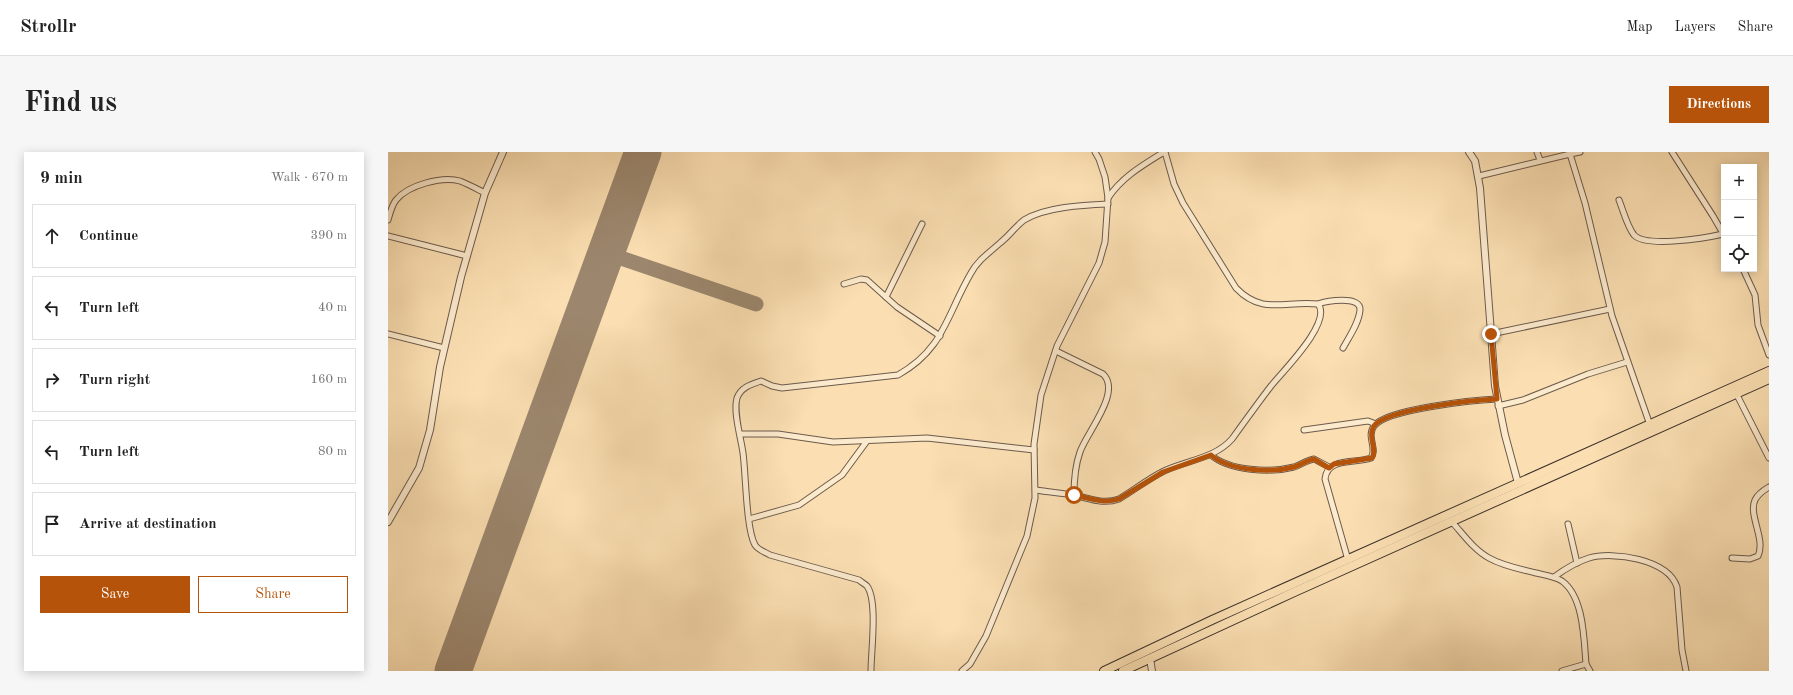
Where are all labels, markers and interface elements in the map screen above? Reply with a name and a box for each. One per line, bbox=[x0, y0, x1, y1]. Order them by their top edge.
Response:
text: Strollr bbox=[20, 18, 76, 37]
text: Map bbox=[1627, 20, 1653, 34]
text: Layers bbox=[1675, 20, 1716, 34]
text: Share bbox=[1738, 20, 1773, 34]
button: Directions bbox=[1669, 86, 1769, 123]
text: Find us bbox=[24, 90, 117, 118]
map controls bbox=[1721, 164, 1757, 272]
button: + bbox=[1721, 164, 1757, 200]
text: 9 min bbox=[40, 170, 83, 187]
text: Walk · 670 m bbox=[271, 171, 348, 184]
button: − bbox=[1721, 200, 1757, 236]
icon: ahead bbox=[41, 225, 63, 247]
text: Continue bbox=[79, 229, 138, 244]
text: 390 m bbox=[310, 229, 347, 242]
button: locate bbox=[1721, 236, 1757, 272]
icon: left bbox=[41, 297, 63, 319]
text: Turn left bbox=[79, 301, 139, 316]
text: 40 m bbox=[318, 301, 347, 314]
route end bbox=[1482, 325, 1500, 343]
icon: right bbox=[41, 369, 63, 391]
text: Turn right bbox=[79, 373, 150, 388]
text: 160 m bbox=[310, 373, 347, 386]
icon: left bbox=[41, 441, 63, 463]
text: Turn left bbox=[79, 445, 139, 460]
text: 80 m bbox=[318, 445, 347, 458]
route start bbox=[1065, 486, 1083, 504]
icon: arrive bbox=[41, 513, 63, 535]
text: Arrive at destination bbox=[79, 517, 217, 532]
button: Save bbox=[40, 576, 190, 613]
button: Share bbox=[198, 576, 348, 613]

